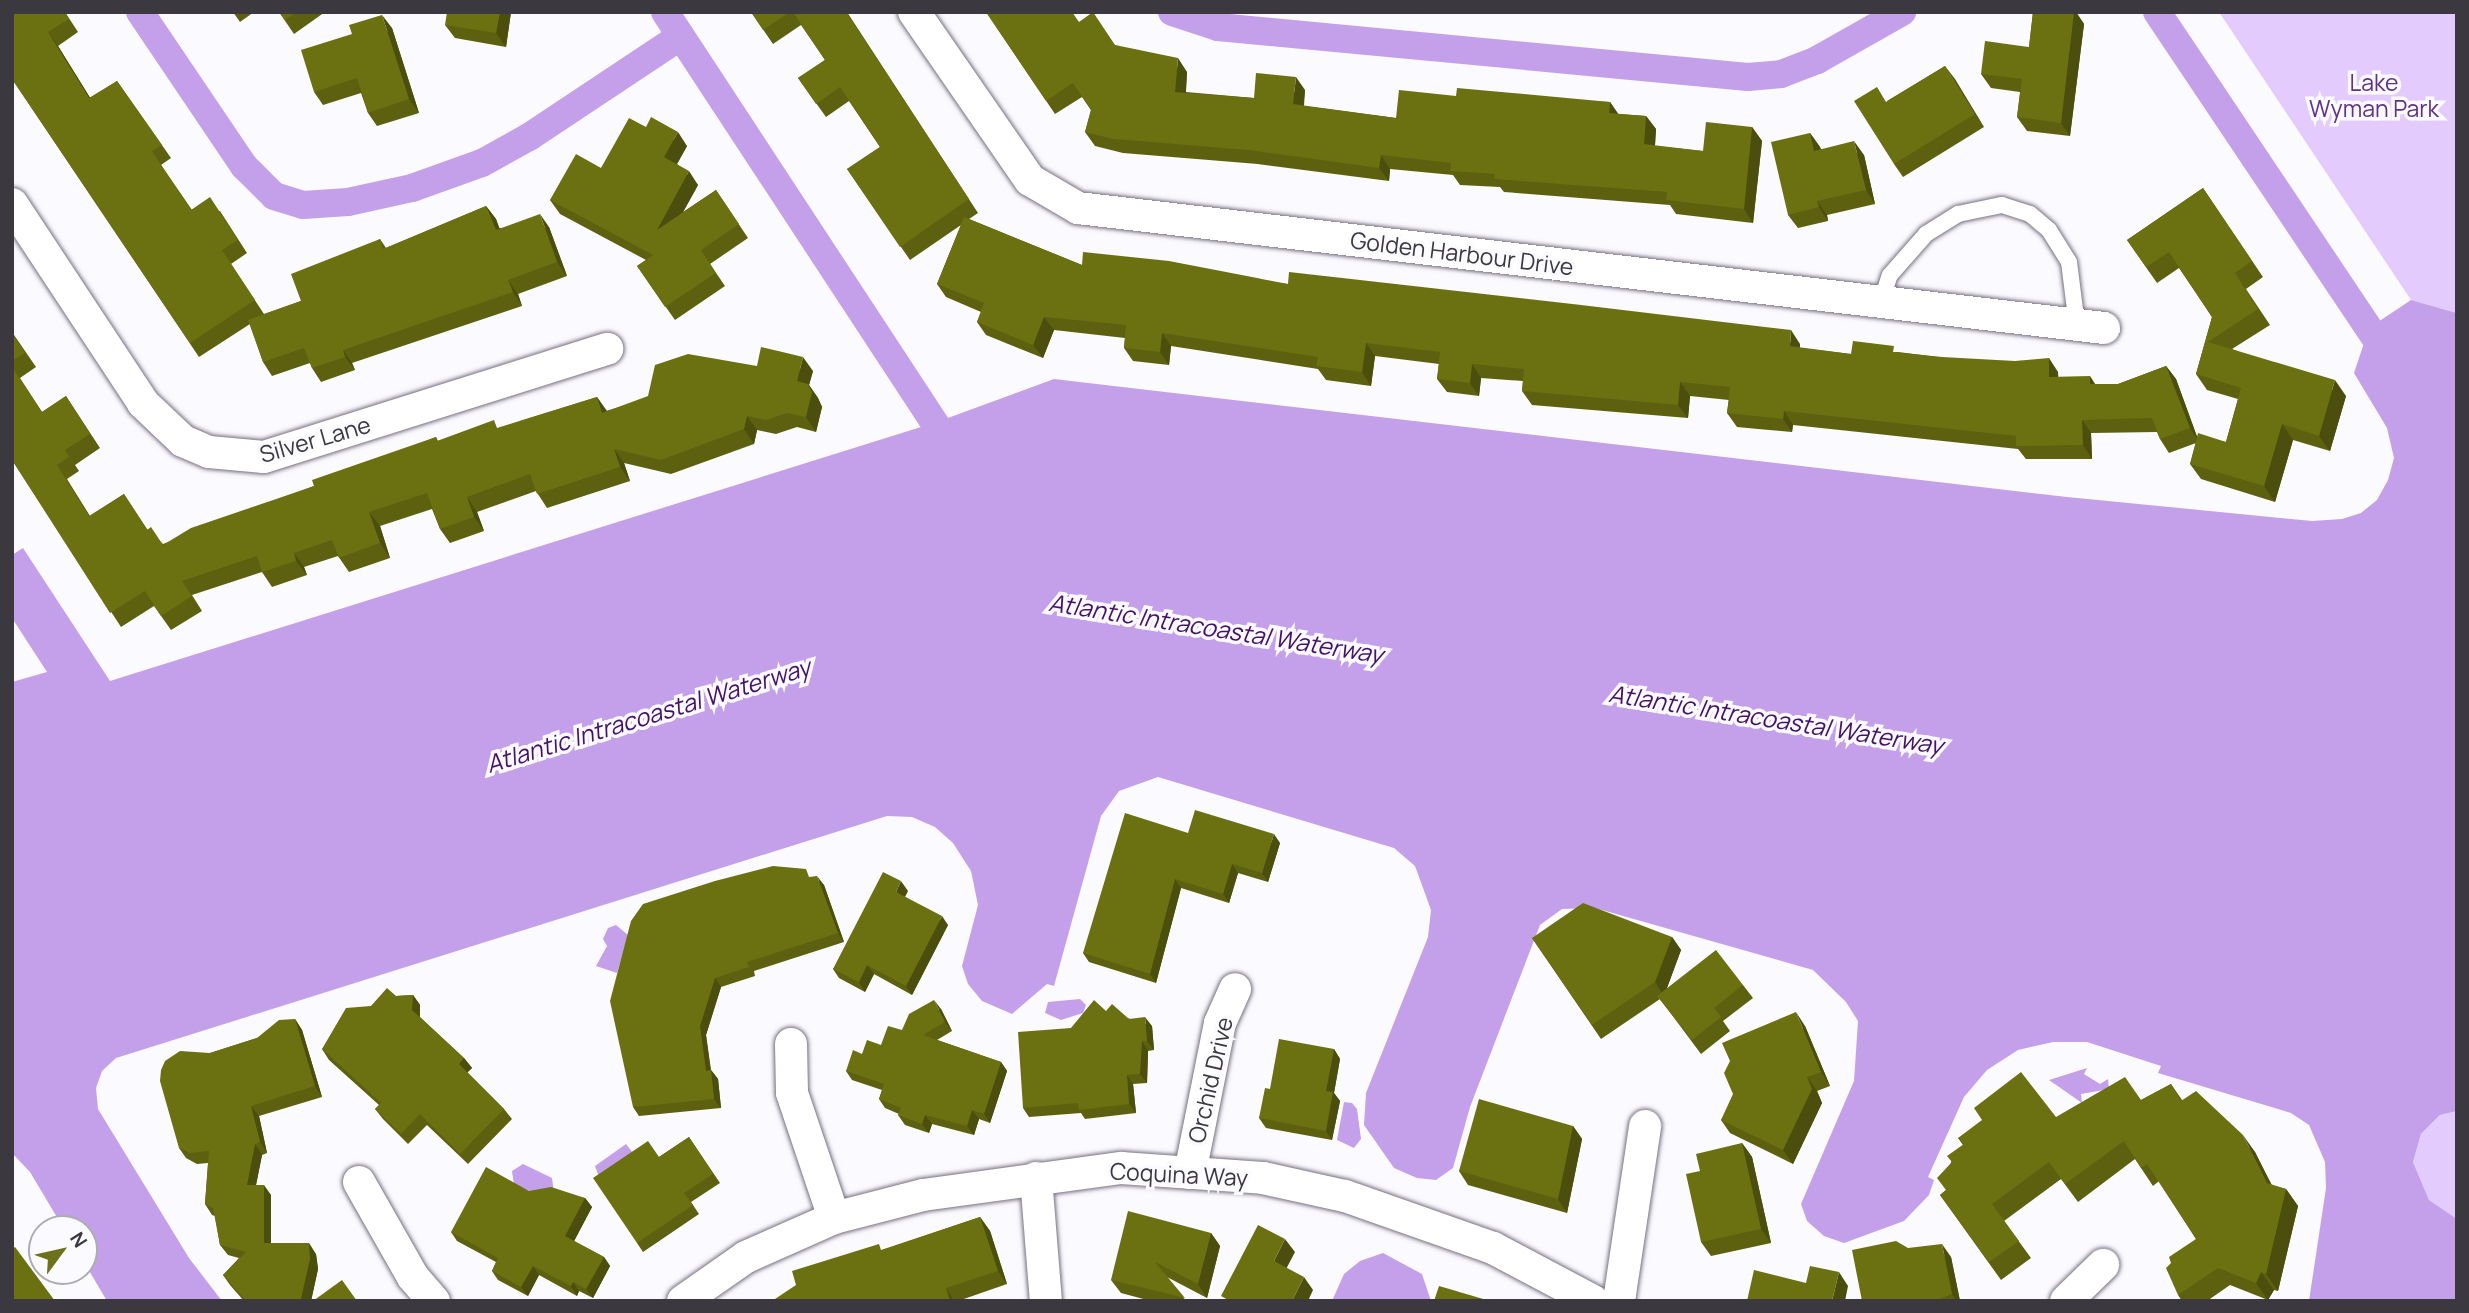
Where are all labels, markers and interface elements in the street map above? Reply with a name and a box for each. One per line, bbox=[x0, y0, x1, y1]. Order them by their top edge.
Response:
park label: Lake Wyman Park bbox=[2309, 68, 2439, 122]
street label: Golden Harbour Drive bbox=[1349, 226, 1575, 280]
street label: Silver Lane bbox=[256, 410, 374, 468]
water label: Atlantic Intracoastal Waterway bbox=[1047, 587, 1385, 669]
water label: Atlantic Intracoastal Waterway bbox=[482, 652, 814, 778]
water label: Atlantic Intracoastal Waterway bbox=[1607, 678, 1945, 760]
street label: Orchid Drive bbox=[1182, 1014, 1238, 1146]
street label: Coquina Way bbox=[1109, 1157, 1249, 1191]
north arrow bbox=[28, 1215, 98, 1285]
text: N bbox=[64, 1227, 94, 1252]

